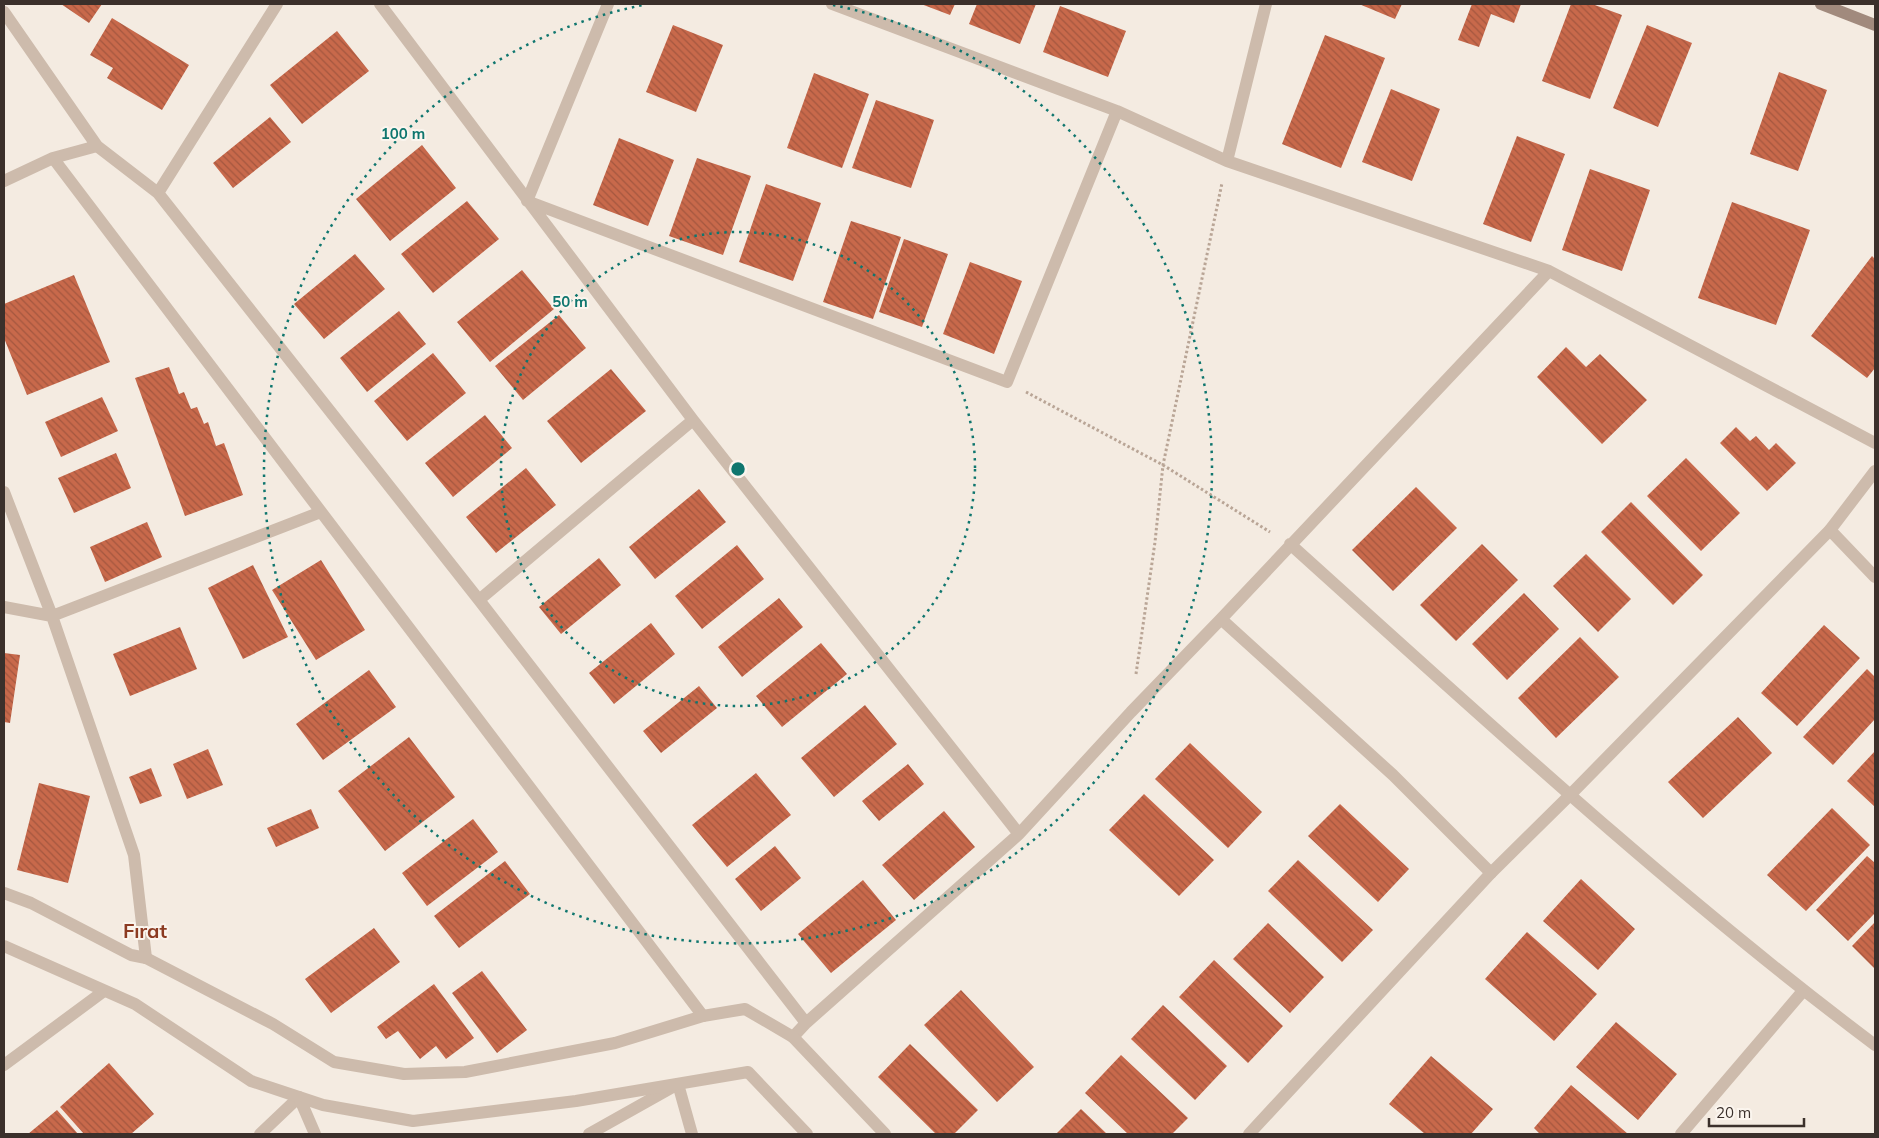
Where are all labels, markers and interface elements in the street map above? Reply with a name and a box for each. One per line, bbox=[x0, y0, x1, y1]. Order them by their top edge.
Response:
text: 100 m bbox=[381, 124, 425, 143]
text: 50 m bbox=[552, 292, 588, 311]
centre of rings bbox=[729, 460, 747, 478]
district label: Fırat bbox=[123, 918, 168, 943]
scale bar bbox=[1709, 1096, 1804, 1128]
text: 20 m bbox=[1716, 1103, 1751, 1122]

